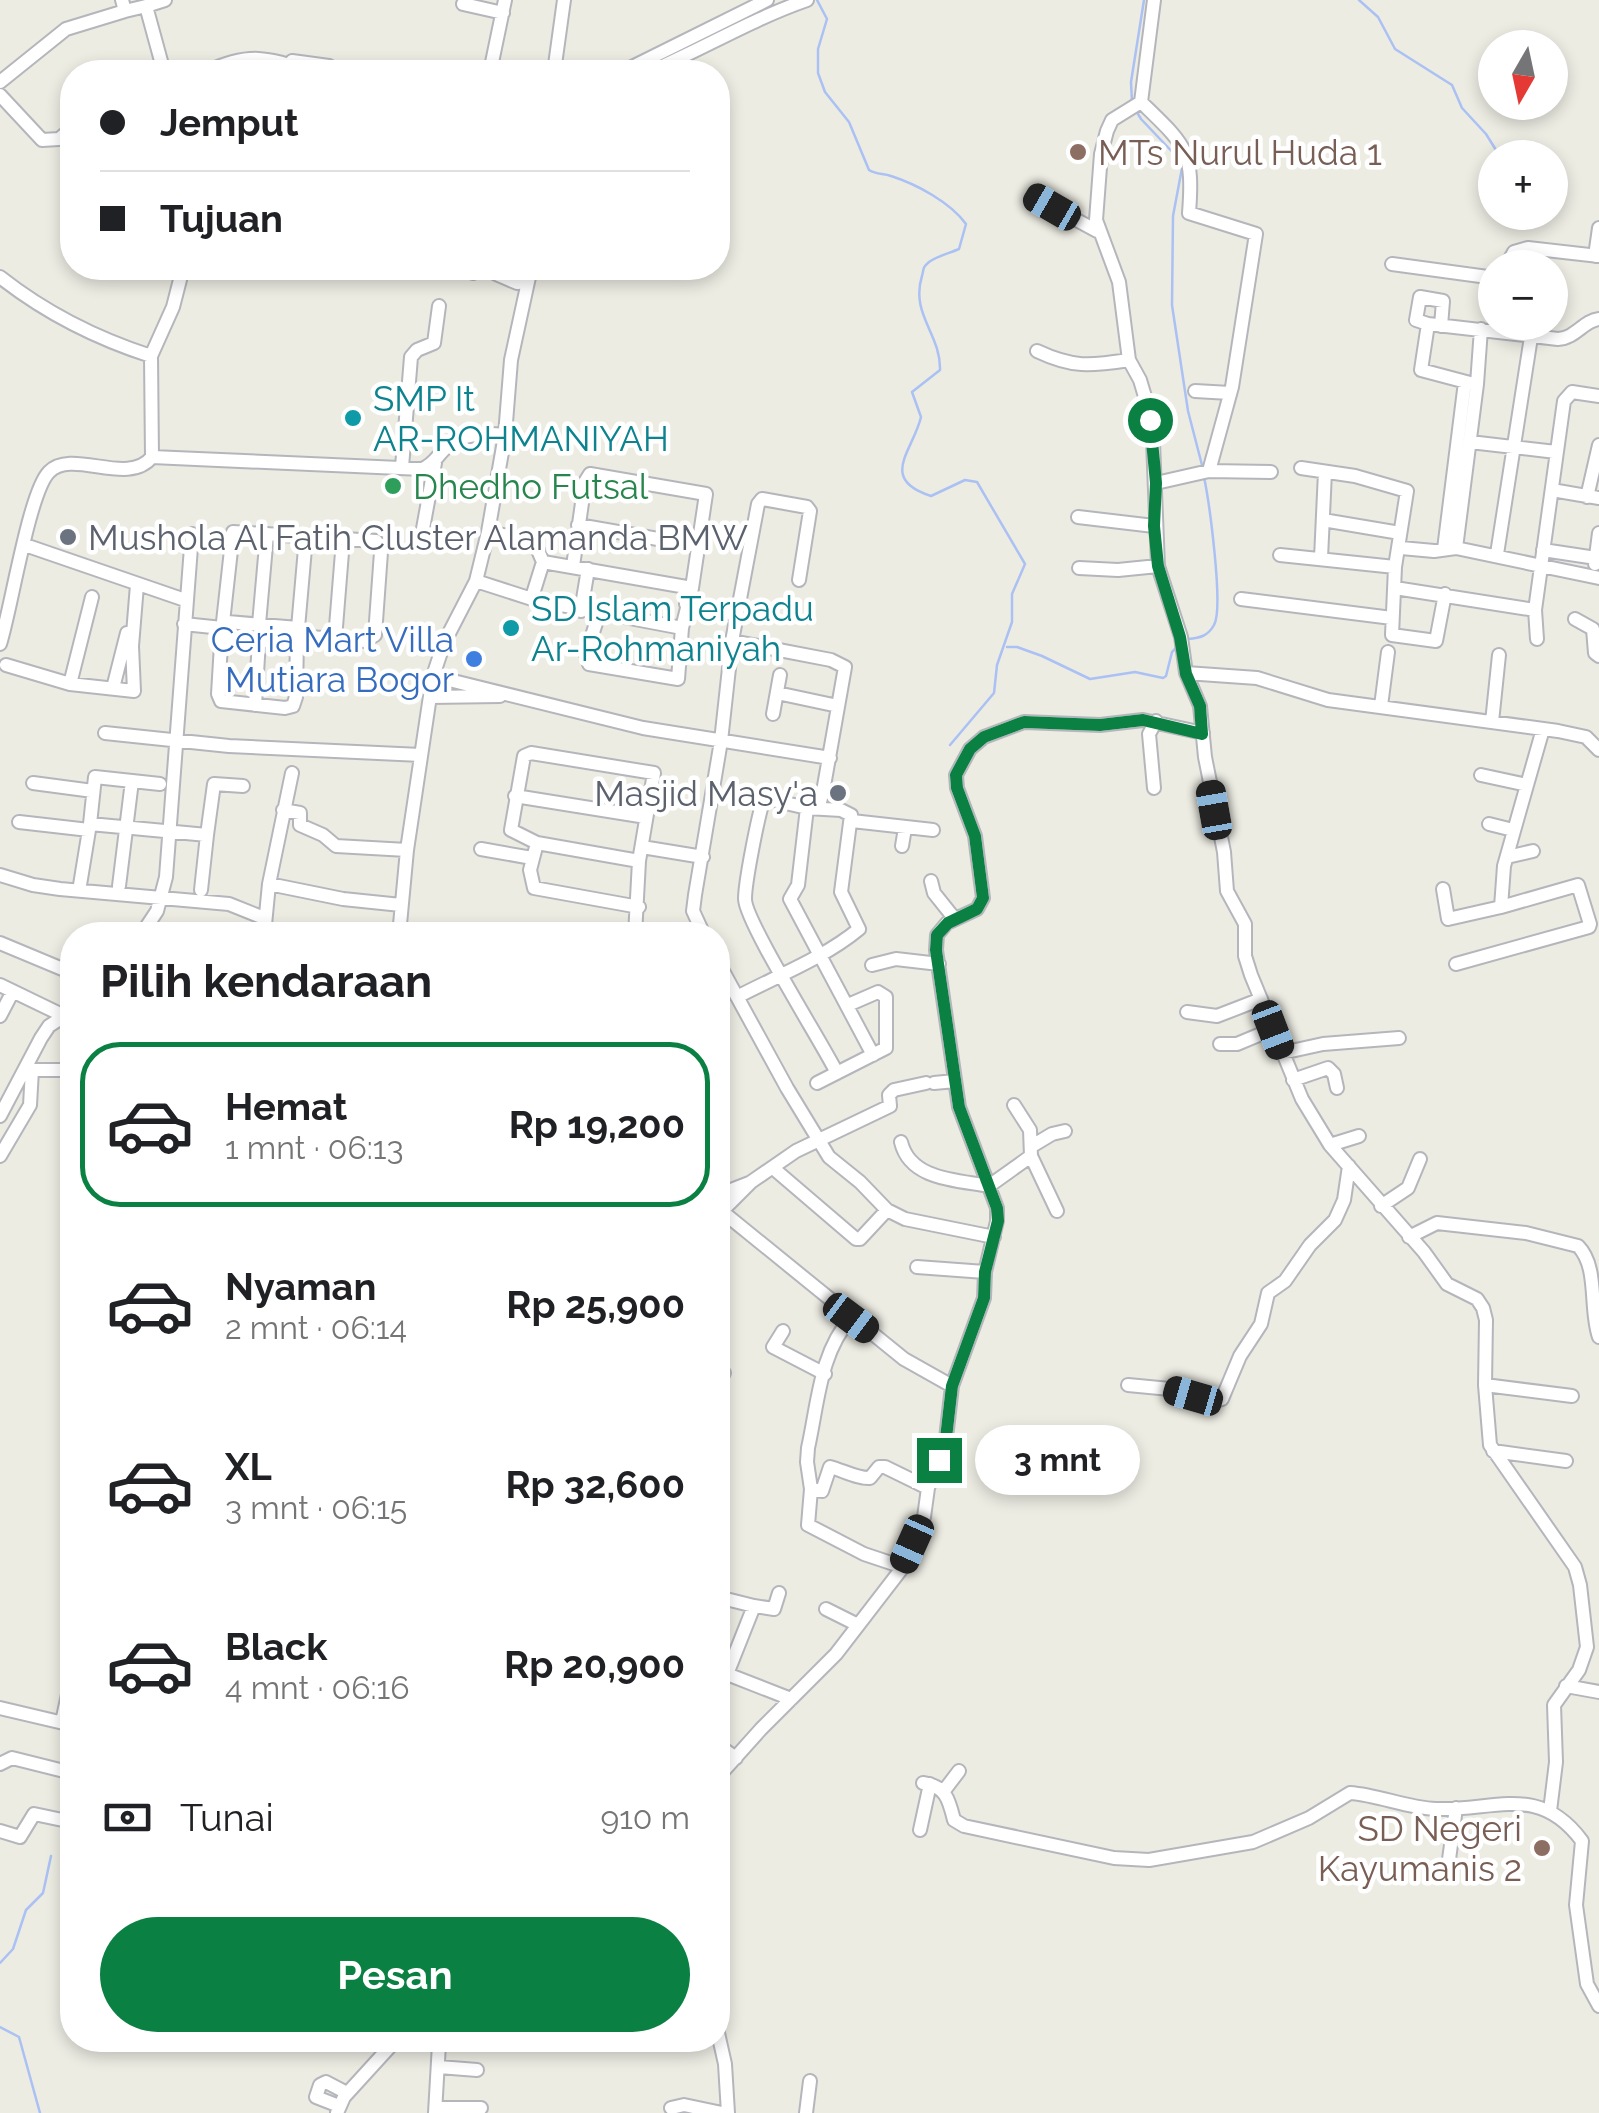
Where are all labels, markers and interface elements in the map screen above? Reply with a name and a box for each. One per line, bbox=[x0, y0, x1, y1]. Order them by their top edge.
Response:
north arrow bbox=[1478, 30, 1568, 120]
map controls bbox=[1478, 30, 1568, 340]
text: Jemput bbox=[160, 100, 299, 145]
place label: MTs Nurul Huda 1 bbox=[1098, 132, 1382, 173]
button: + bbox=[1478, 140, 1568, 230]
marker: MTs Nurul Huda 1 bbox=[1067, 141, 1089, 163]
car bbox=[1019, 179, 1085, 235]
text: Tujuan bbox=[160, 196, 283, 241]
button: − bbox=[1478, 250, 1568, 340]
place label: SMP It AR-ROHMANIYAH bbox=[373, 378, 669, 459]
route start bbox=[1128, 398, 1173, 443]
marker: SMP It AR-ROHMANIYAH bbox=[342, 407, 364, 429]
place label: Dhedho Futsal bbox=[413, 466, 649, 507]
marker: Dhedho Futsal bbox=[382, 475, 404, 497]
place label: Mushola Al Fatih Cluster Alamanda BMW bbox=[88, 517, 748, 558]
marker: Mushola Al Fatih Cluster Alamanda BMW bbox=[57, 526, 79, 548]
place label: SD Islam Terpadu Ar-Rohmaniyah bbox=[531, 588, 814, 669]
marker: SD Islam Terpadu Ar-Rohmaniyah bbox=[500, 617, 522, 639]
place label: Ceria Mart Villa Mutiara Bogor bbox=[211, 619, 454, 700]
marker: Ceria Mart Villa Mutiara Bogor bbox=[463, 648, 485, 670]
place label: Masjid Masy'a bbox=[594, 773, 818, 814]
car bbox=[1194, 778, 1234, 842]
marker: Masjid Masy'a bbox=[827, 782, 849, 804]
text: Pilih kendaraan bbox=[100, 955, 432, 1008]
car bbox=[1248, 997, 1298, 1063]
icon: car bbox=[105, 1080, 195, 1170]
text: Hemat bbox=[225, 1084, 347, 1129]
text: Rp 19,200 bbox=[509, 1102, 685, 1147]
text: 1 mnt · 06:13 bbox=[225, 1129, 404, 1166]
icon: car bbox=[105, 1260, 195, 1350]
text: Nyaman bbox=[225, 1264, 376, 1309]
text: Rp 25,900 bbox=[506, 1282, 685, 1327]
car bbox=[818, 1288, 884, 1348]
text: 2 mnt · 06:14 bbox=[225, 1309, 407, 1346]
car bbox=[1160, 1373, 1226, 1419]
callout: 3 mnt bbox=[974, 1425, 1139, 1495]
route end bbox=[917, 1438, 962, 1483]
icon: car bbox=[105, 1440, 195, 1530]
text: 3 mnt bbox=[1014, 1441, 1101, 1478]
text: XL bbox=[225, 1444, 272, 1489]
text: Rp 32,600 bbox=[506, 1462, 685, 1507]
text: 3 mnt · 06:15 bbox=[225, 1489, 407, 1526]
car bbox=[886, 1510, 938, 1578]
icon: car bbox=[105, 1620, 195, 1710]
text: Black bbox=[225, 1624, 327, 1669]
text: Rp 20,900 bbox=[504, 1642, 685, 1687]
text: 4 mnt · 06:16 bbox=[225, 1669, 410, 1706]
icon: cash bbox=[100, 1790, 155, 1845]
text: Tunai bbox=[180, 1795, 274, 1840]
text: 910 m bbox=[600, 1799, 690, 1836]
place label: SD Negeri Kayumanis 2 bbox=[1318, 1808, 1522, 1889]
marker: SD Negeri Kayumanis 2 bbox=[1531, 1837, 1553, 1859]
button: Pesan bbox=[100, 1917, 690, 2032]

